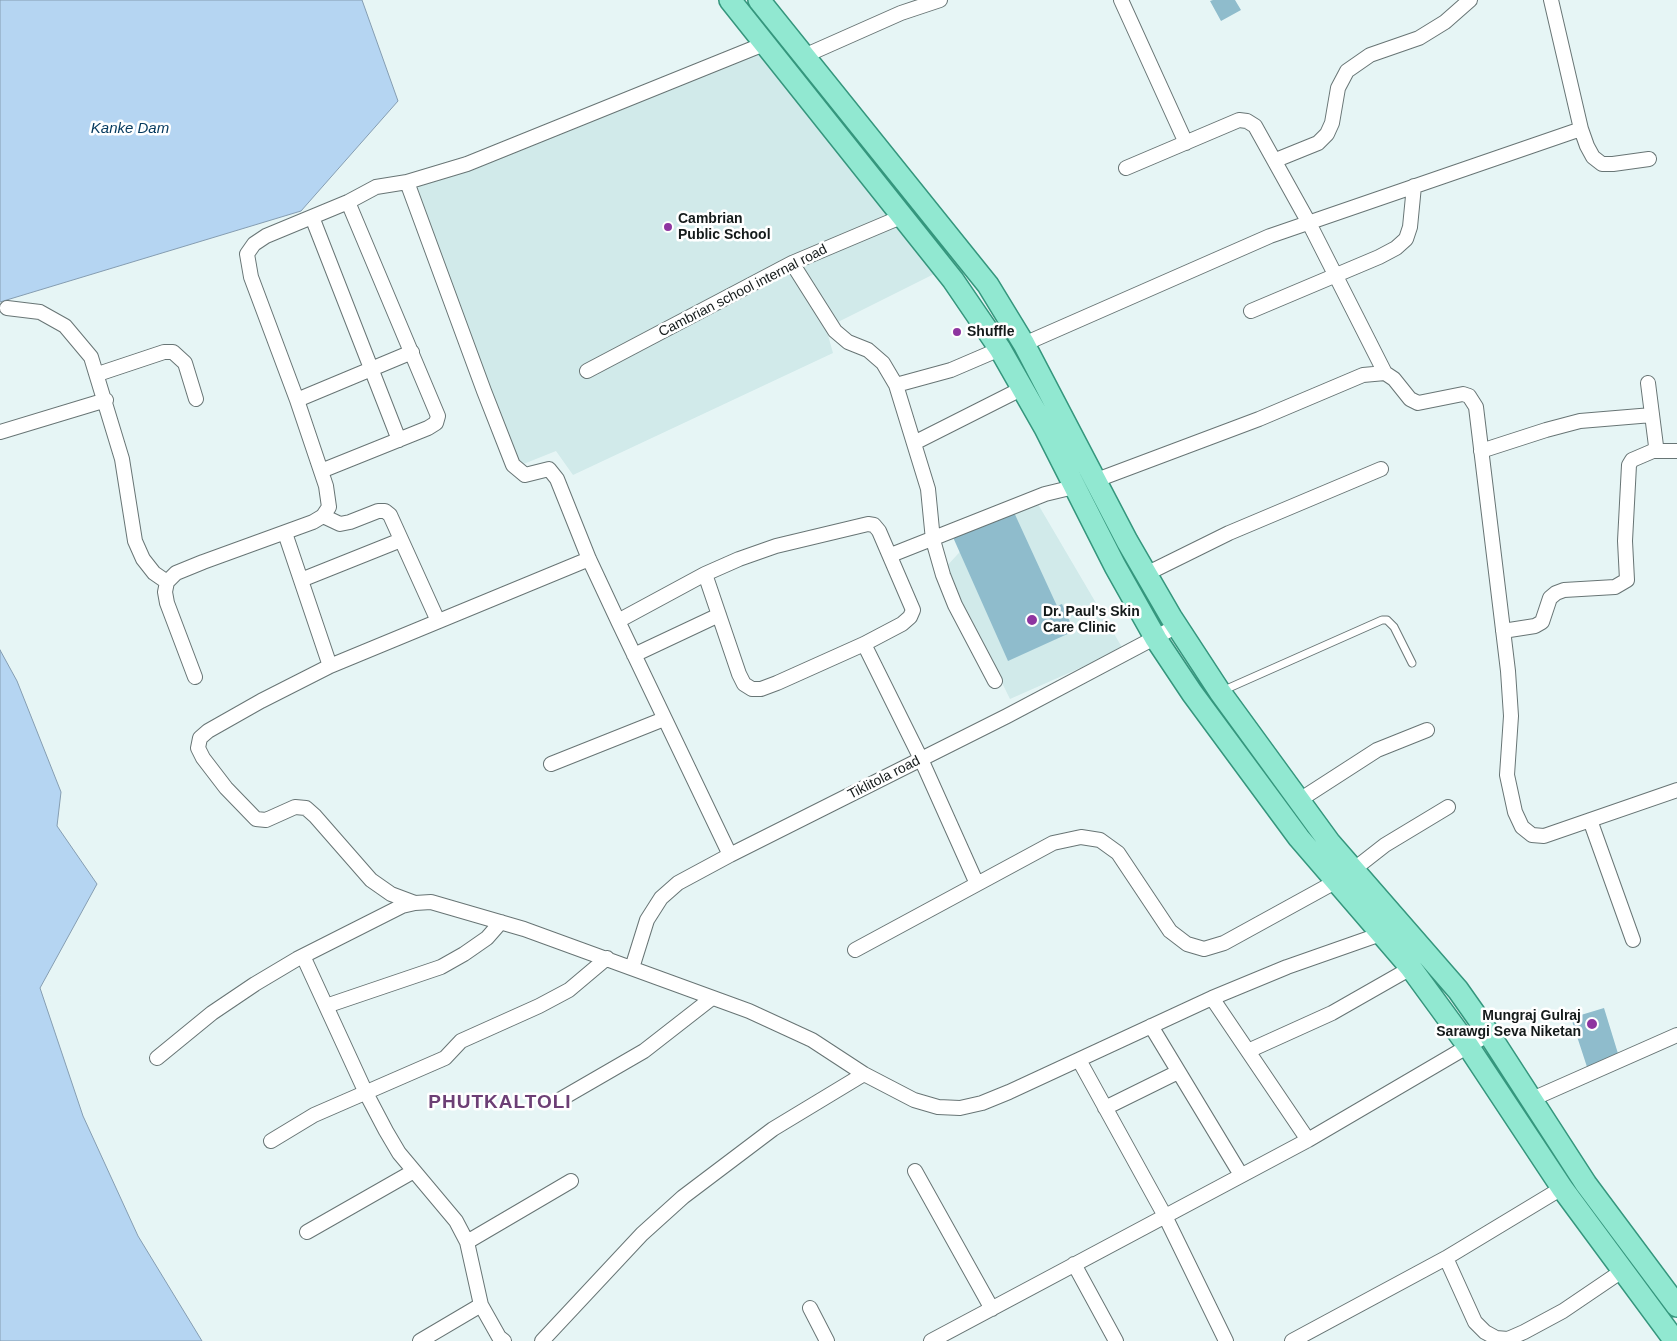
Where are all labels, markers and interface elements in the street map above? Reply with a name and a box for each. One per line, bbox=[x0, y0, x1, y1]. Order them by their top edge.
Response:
water label: Kanke Dam bbox=[91, 120, 169, 138]
place label: Cambrian Public School bbox=[678, 211, 771, 243]
marker: Cambrian Public School bbox=[662, 221, 674, 233]
street label: Cambrian school internal road bbox=[656, 241, 830, 341]
place label: Shuffle bbox=[967, 324, 1014, 340]
marker: Shuffle bbox=[951, 326, 963, 338]
place label: Dr. Paul's Skin Care Clinic bbox=[1043, 604, 1140, 636]
marker: Dr. Paul's Skin Care Clinic bbox=[1025, 613, 1039, 627]
street label: Tiklitola road bbox=[845, 753, 923, 803]
place label: Mungraj Gulraj Sarawgi Seva Niketan bbox=[1436, 1008, 1581, 1040]
marker: Mungraj Gulraj Sarawgi Seva Niketan bbox=[1585, 1017, 1599, 1031]
district label: PHUTKALTOLI bbox=[427, 1092, 573, 1114]

